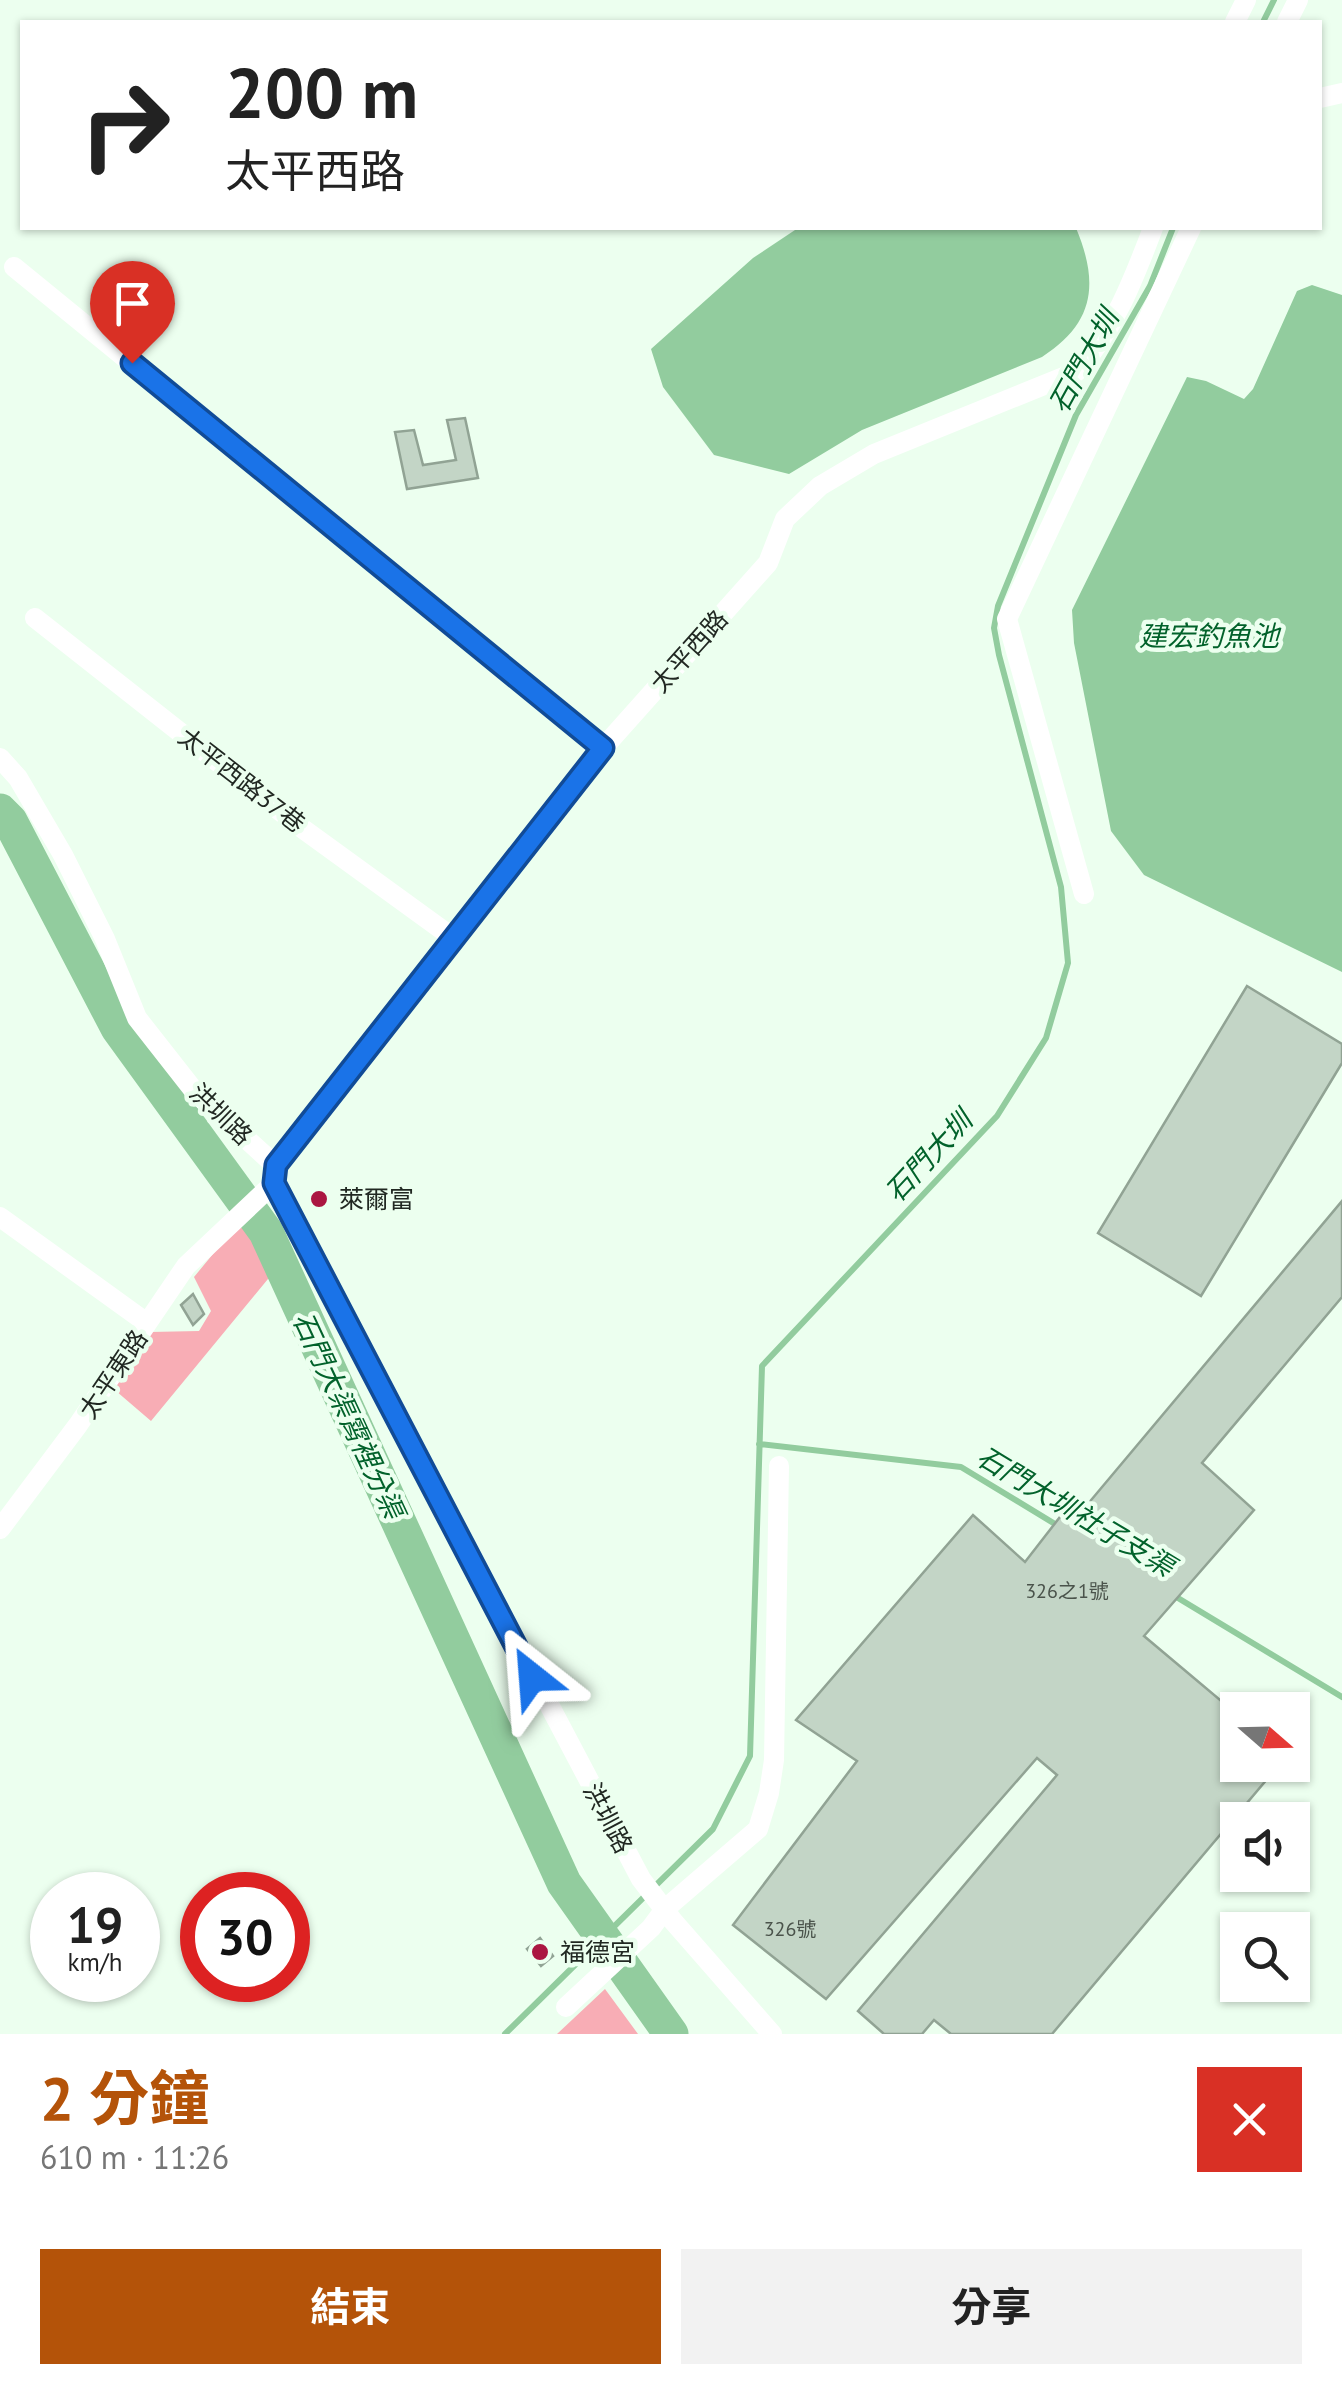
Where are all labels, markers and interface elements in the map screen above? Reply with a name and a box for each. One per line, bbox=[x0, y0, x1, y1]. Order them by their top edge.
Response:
text: 200 m bbox=[225, 47, 418, 137]
icon: right bbox=[60, 60, 190, 190]
text: 太平西路 bbox=[225, 141, 405, 199]
pin bbox=[90, 261, 175, 364]
icon: arrive bbox=[105, 276, 160, 331]
water label: 石門大圳 bbox=[1040, 300, 1128, 419]
street label: 太平西路 bbox=[644, 603, 734, 699]
water label: 建宏釣魚池 bbox=[1139, 617, 1282, 654]
street label: 太平西路37巷 bbox=[172, 721, 312, 839]
street label: 洪圳路 bbox=[183, 1076, 259, 1152]
water label: 石門大圳 bbox=[876, 1100, 982, 1210]
place label: 萊爾富 bbox=[339, 1183, 414, 1215]
marker: 萊爾富 bbox=[308, 1188, 330, 1210]
water label: 石門大渠霄裡分渠 bbox=[285, 1306, 415, 1528]
street label: 太平東路 bbox=[72, 1324, 154, 1424]
water label: 石門大圳社子支渠 bbox=[970, 1437, 1185, 1587]
house number: 326之1號 bbox=[1025, 1578, 1109, 1604]
position arrow bbox=[480, 1625, 584, 1729]
north arrow bbox=[1220, 1692, 1310, 1782]
map controls bbox=[1220, 1692, 1310, 2002]
street label: 洪圳路 bbox=[576, 1777, 640, 1859]
button: sound bbox=[1220, 1802, 1310, 1892]
speed limit sign: 30 bbox=[180, 1872, 310, 2002]
text: 19 bbox=[67, 1892, 123, 1957]
button: search bbox=[1220, 1912, 1310, 2002]
house number: 326號 bbox=[764, 1916, 816, 1942]
place label: 福德宮 bbox=[560, 1936, 635, 1968]
marker: 福德宮 bbox=[529, 1941, 551, 1963]
text: km/h bbox=[68, 1946, 122, 1978]
text: 2 分鐘 bbox=[40, 2059, 209, 2137]
button: close bbox=[1197, 2067, 1302, 2172]
text: 610 m · 11:26 bbox=[40, 2136, 229, 2178]
button: 結束 bbox=[40, 2249, 661, 2364]
button: 分享 bbox=[681, 2249, 1302, 2364]

